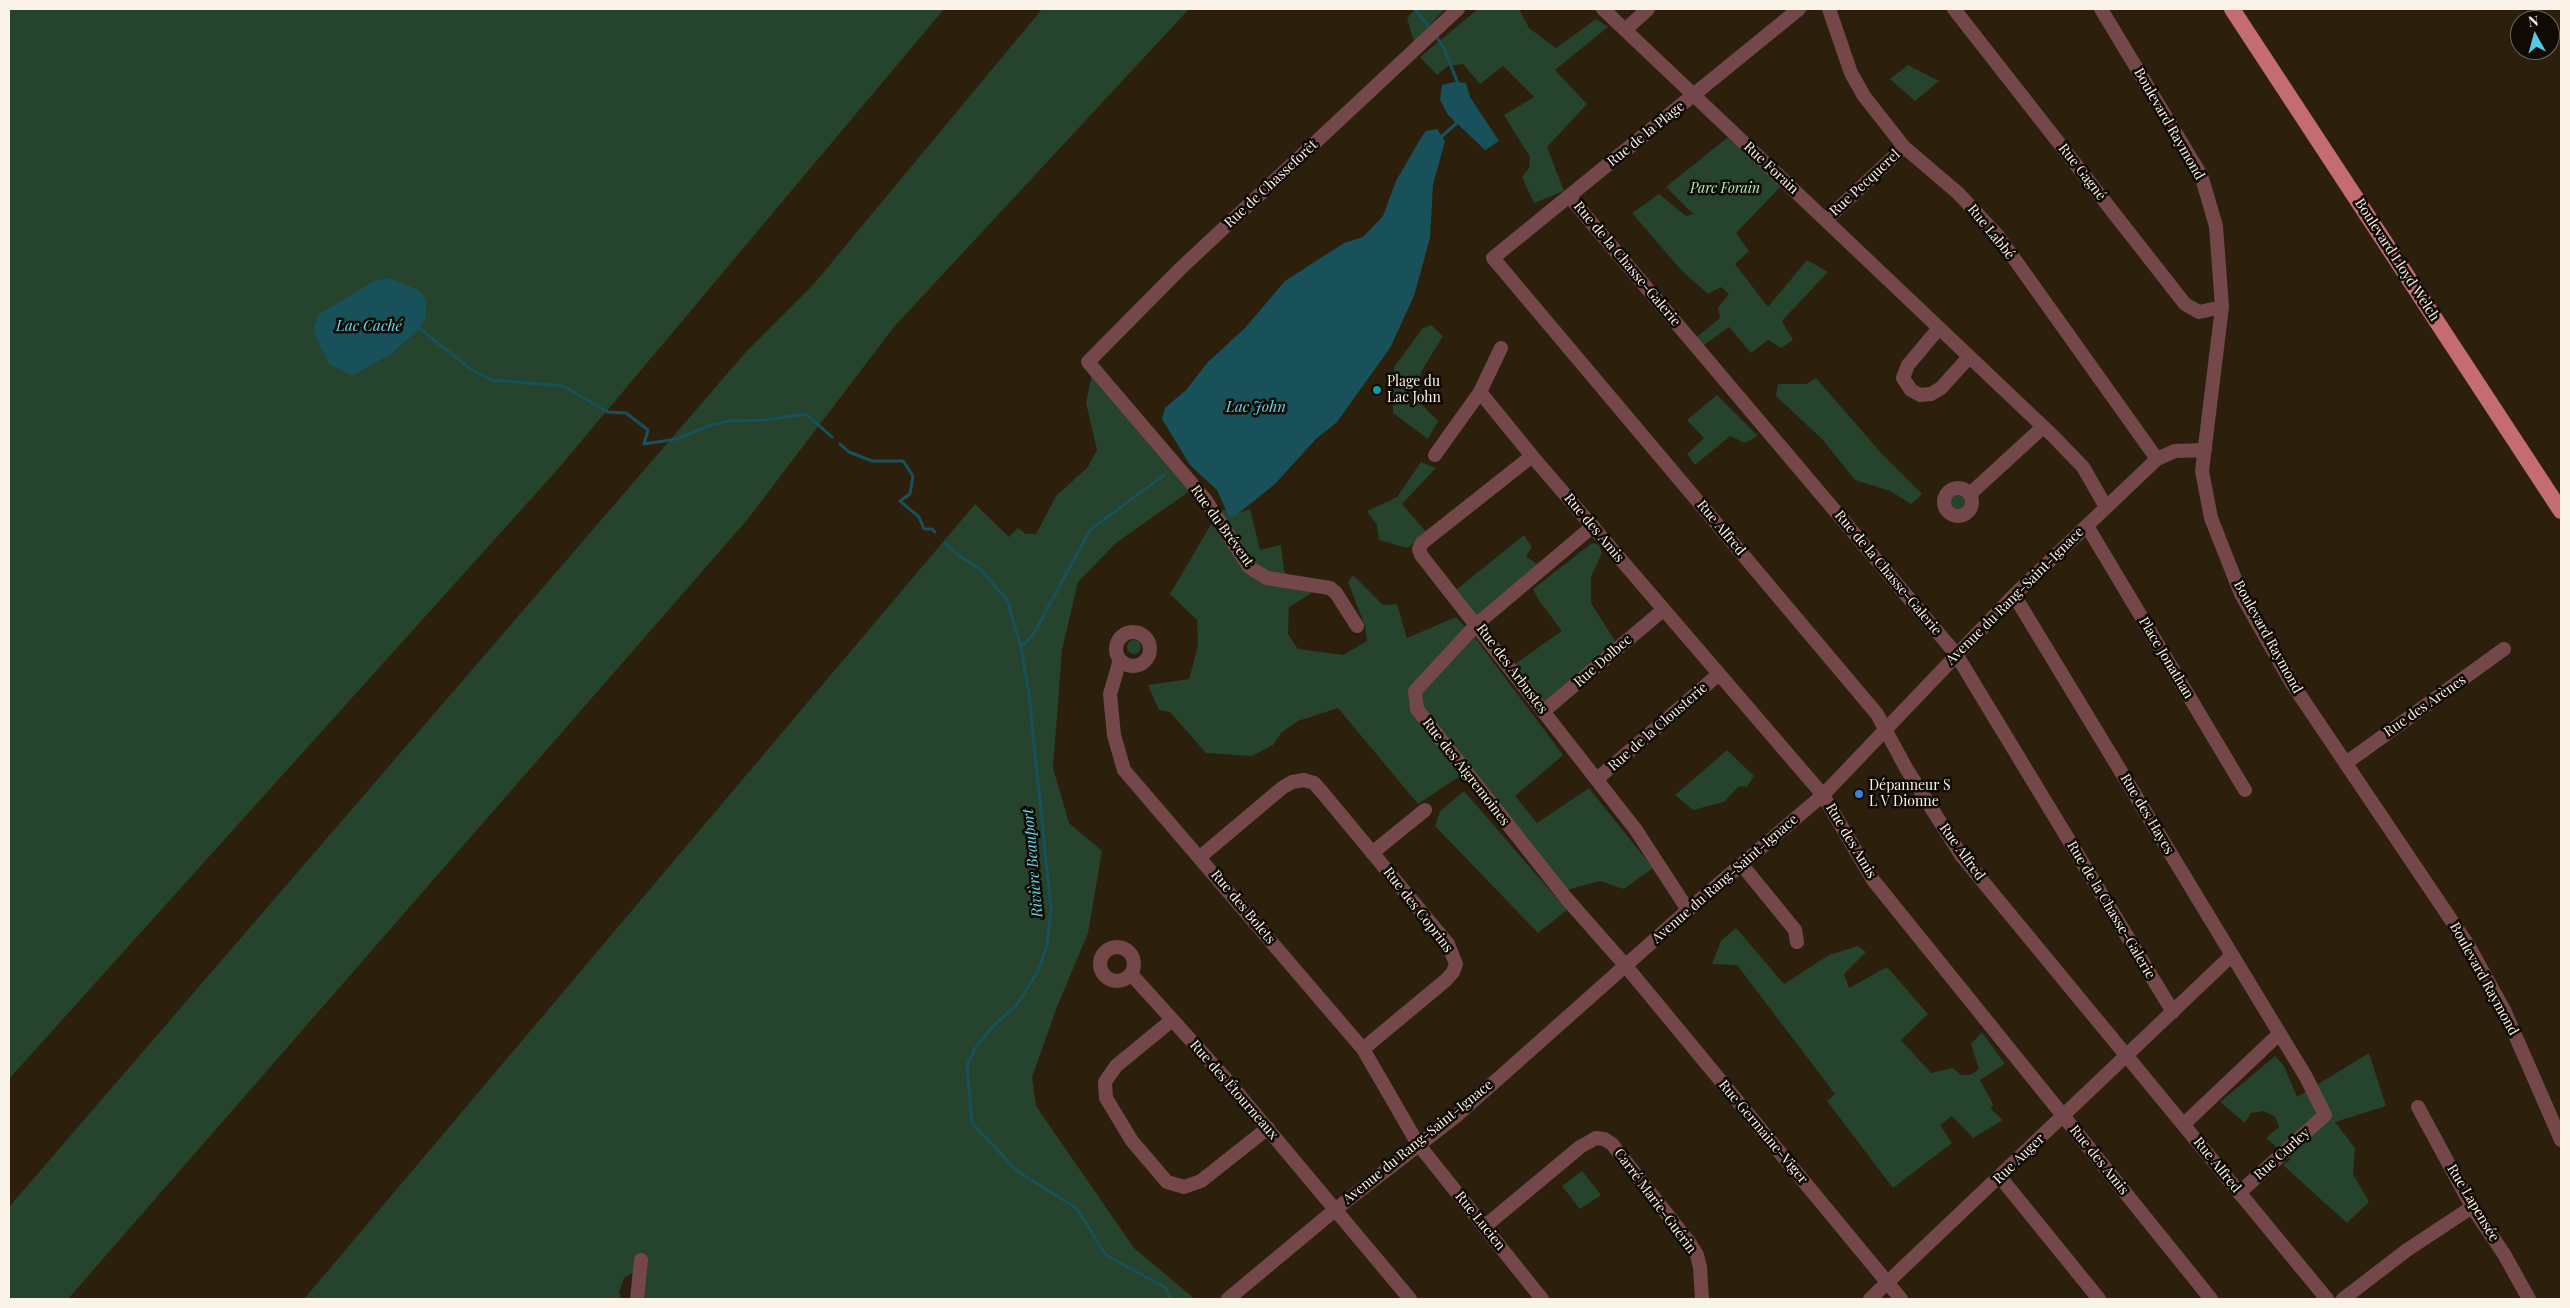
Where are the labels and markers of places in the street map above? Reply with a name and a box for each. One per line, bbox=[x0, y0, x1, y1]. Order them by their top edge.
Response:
place label: Plage du Lac John bbox=[1387, 374, 1441, 407]
marker: Plage du Lac John bbox=[1371, 384, 1383, 396]
place label: Dépanneur S L V Dionne bbox=[1869, 778, 1951, 810]
marker: Dépanneur S L V Dionne bbox=[1853, 788, 1865, 800]

